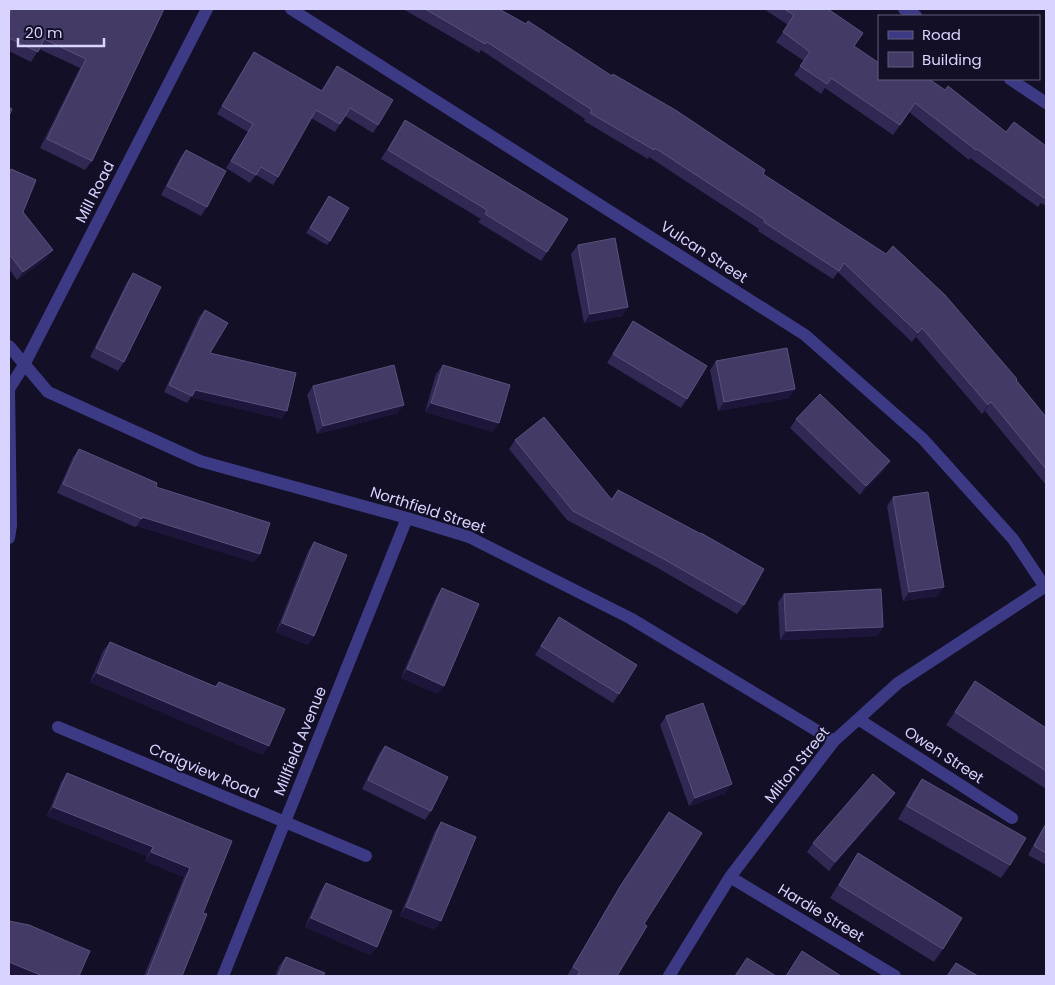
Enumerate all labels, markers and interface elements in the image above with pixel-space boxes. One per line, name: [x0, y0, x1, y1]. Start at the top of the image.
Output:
scale bar: [18, 15, 104, 47]
legend: [878, 15, 1040, 80]
text: 20 m: [25, 22, 63, 43]
text: Road: [922, 24, 961, 45]
text: Building: [922, 49, 982, 70]
street label: Mill Road: [70, 157, 119, 226]
street label: Vulcan Street: [657, 215, 752, 288]
street label: Northfield Street: [368, 481, 489, 538]
street label: Millfield Avenue: [268, 683, 331, 799]
street label: Owen Street: [900, 721, 988, 788]
street label: Milton Street: [759, 722, 834, 807]
street label: Craigview Road: [146, 738, 263, 803]
street label: Hardie Street: [774, 879, 868, 947]

